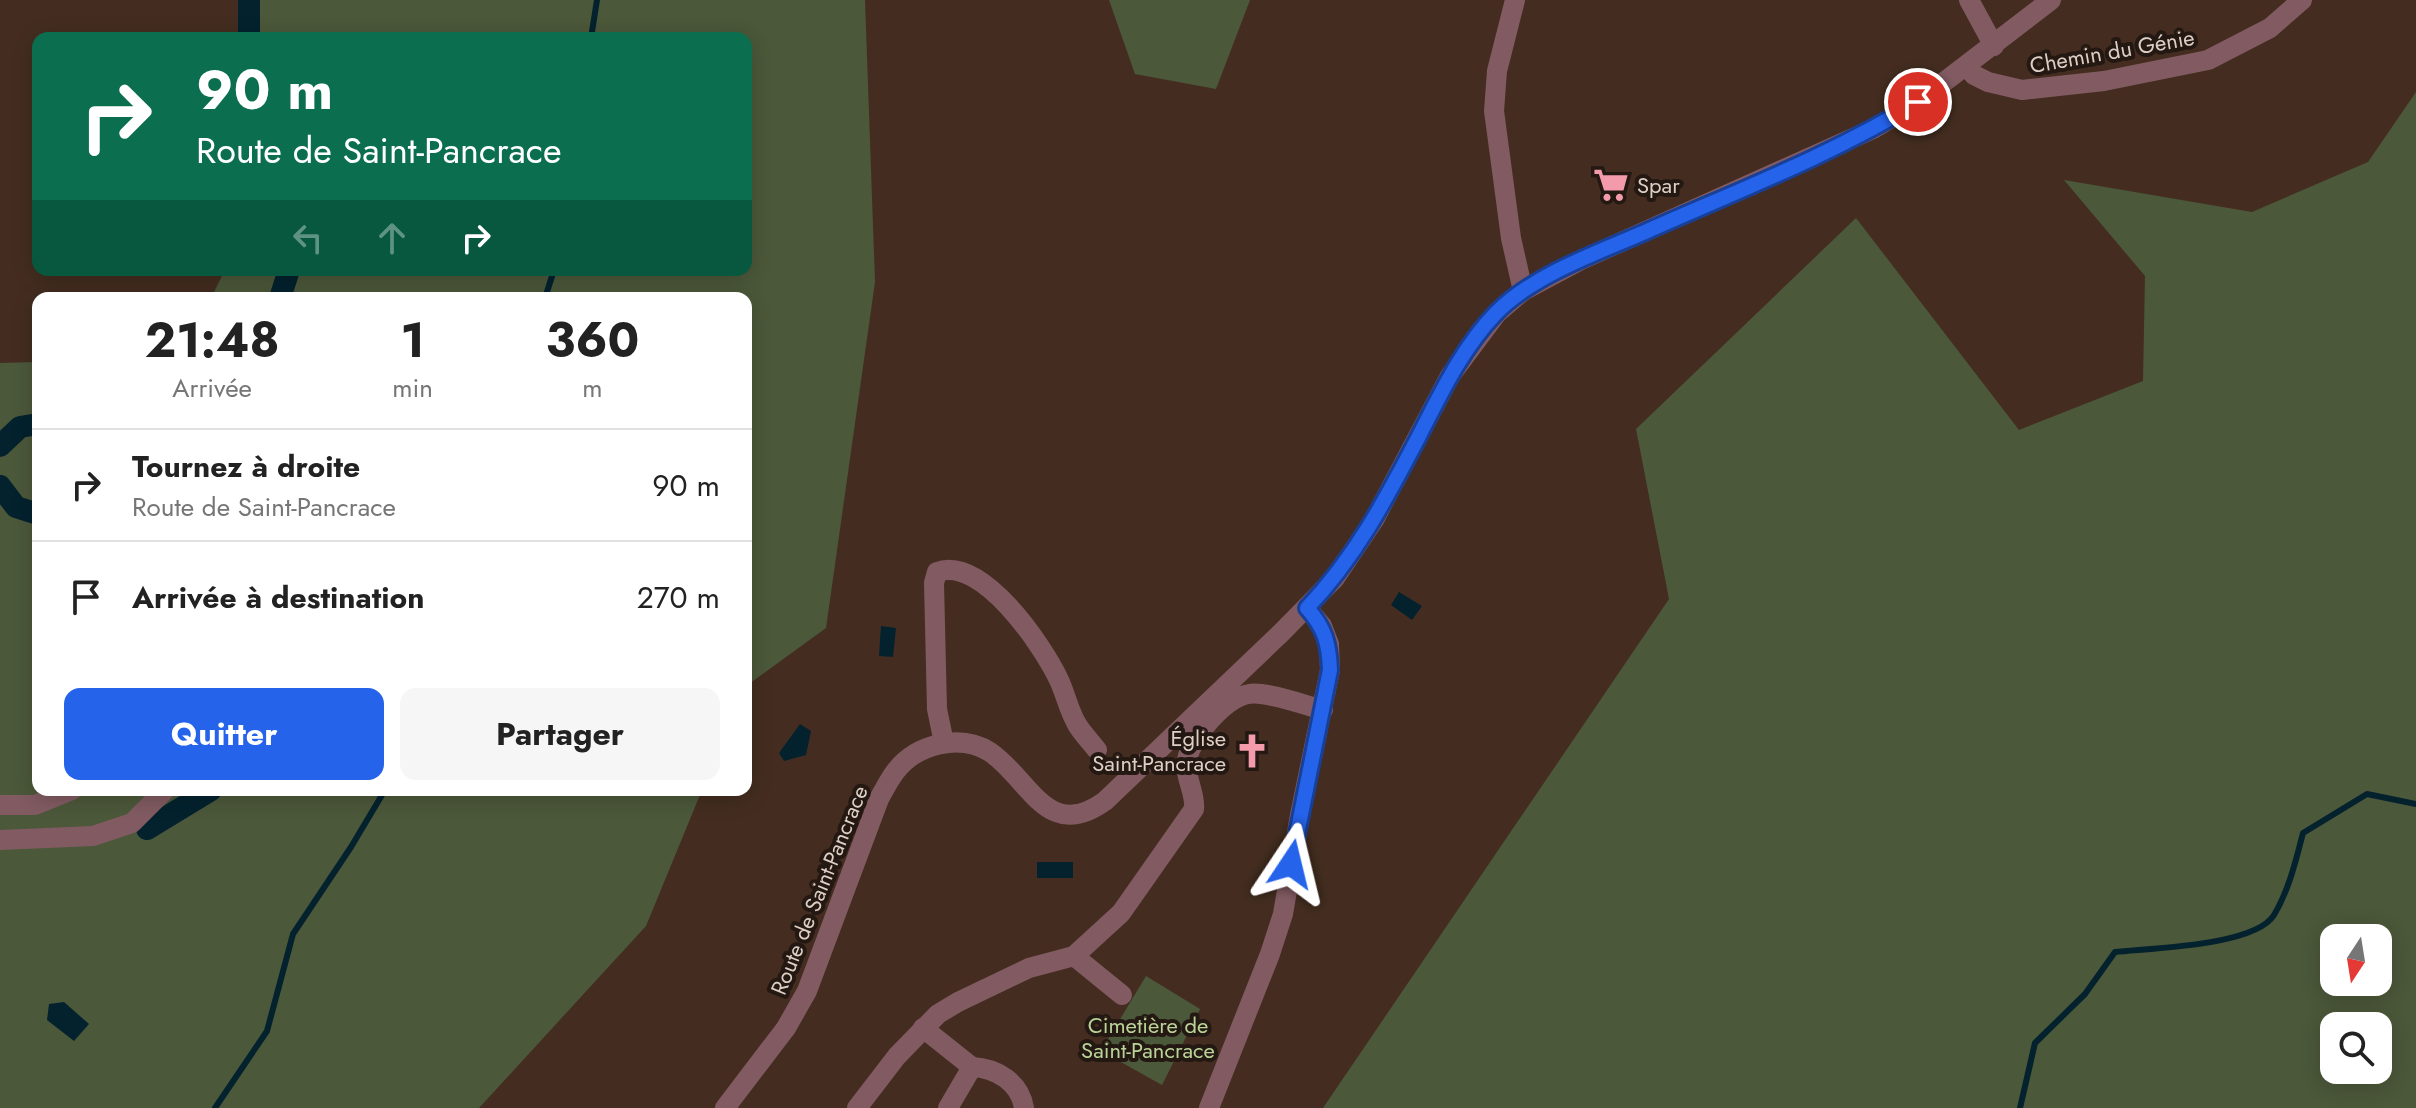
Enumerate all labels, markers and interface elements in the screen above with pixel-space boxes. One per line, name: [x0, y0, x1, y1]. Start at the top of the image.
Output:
street label: Chemin du Génie: [2027, 21, 2197, 81]
text: 90 m: [196, 49, 333, 130]
icon: right: [64, 64, 168, 168]
pin: [1884, 68, 1952, 136]
icon: arrive: [1896, 80, 1940, 124]
text: Route de Saint-Pancrace: [196, 124, 562, 176]
supermarket icon: Spar: [1592, 166, 1630, 204]
place label: Spar: [1637, 169, 1680, 201]
icon: left: [286, 216, 330, 260]
icon: ahead: [370, 216, 414, 260]
icon: right: [454, 216, 498, 260]
text: 21:48: [145, 306, 280, 375]
text: 1: [400, 306, 425, 375]
text: 360: [546, 306, 639, 375]
text: Arrivée: [172, 369, 252, 407]
text: min: [392, 369, 433, 407]
text: m: [582, 369, 603, 407]
text: Tournez à droite: [132, 445, 360, 488]
icon: right: [64, 463, 108, 507]
text: 90 m: [652, 464, 720, 507]
text: Route de Saint-Pancrace: [132, 488, 396, 526]
icon: arrive: [64, 575, 108, 619]
text: Arrivée à destination: [132, 576, 424, 619]
text: 270 m: [637, 576, 720, 619]
button: Quitter: [64, 688, 384, 780]
button: Partager: [400, 688, 720, 780]
place label: Église Saint-Pancrace: [1092, 722, 1226, 779]
church icon: Église Saint-Pancrace: [1233, 732, 1271, 770]
street label: Route de Saint-Pancrace: [762, 780, 876, 1000]
position arrow: [1249, 822, 1333, 906]
north arrow: [2320, 924, 2392, 996]
map controls: [2320, 924, 2392, 1084]
park label: Cimetière de Saint-Pancrace: [1081, 1009, 1215, 1066]
button: search: [2320, 1012, 2392, 1084]

